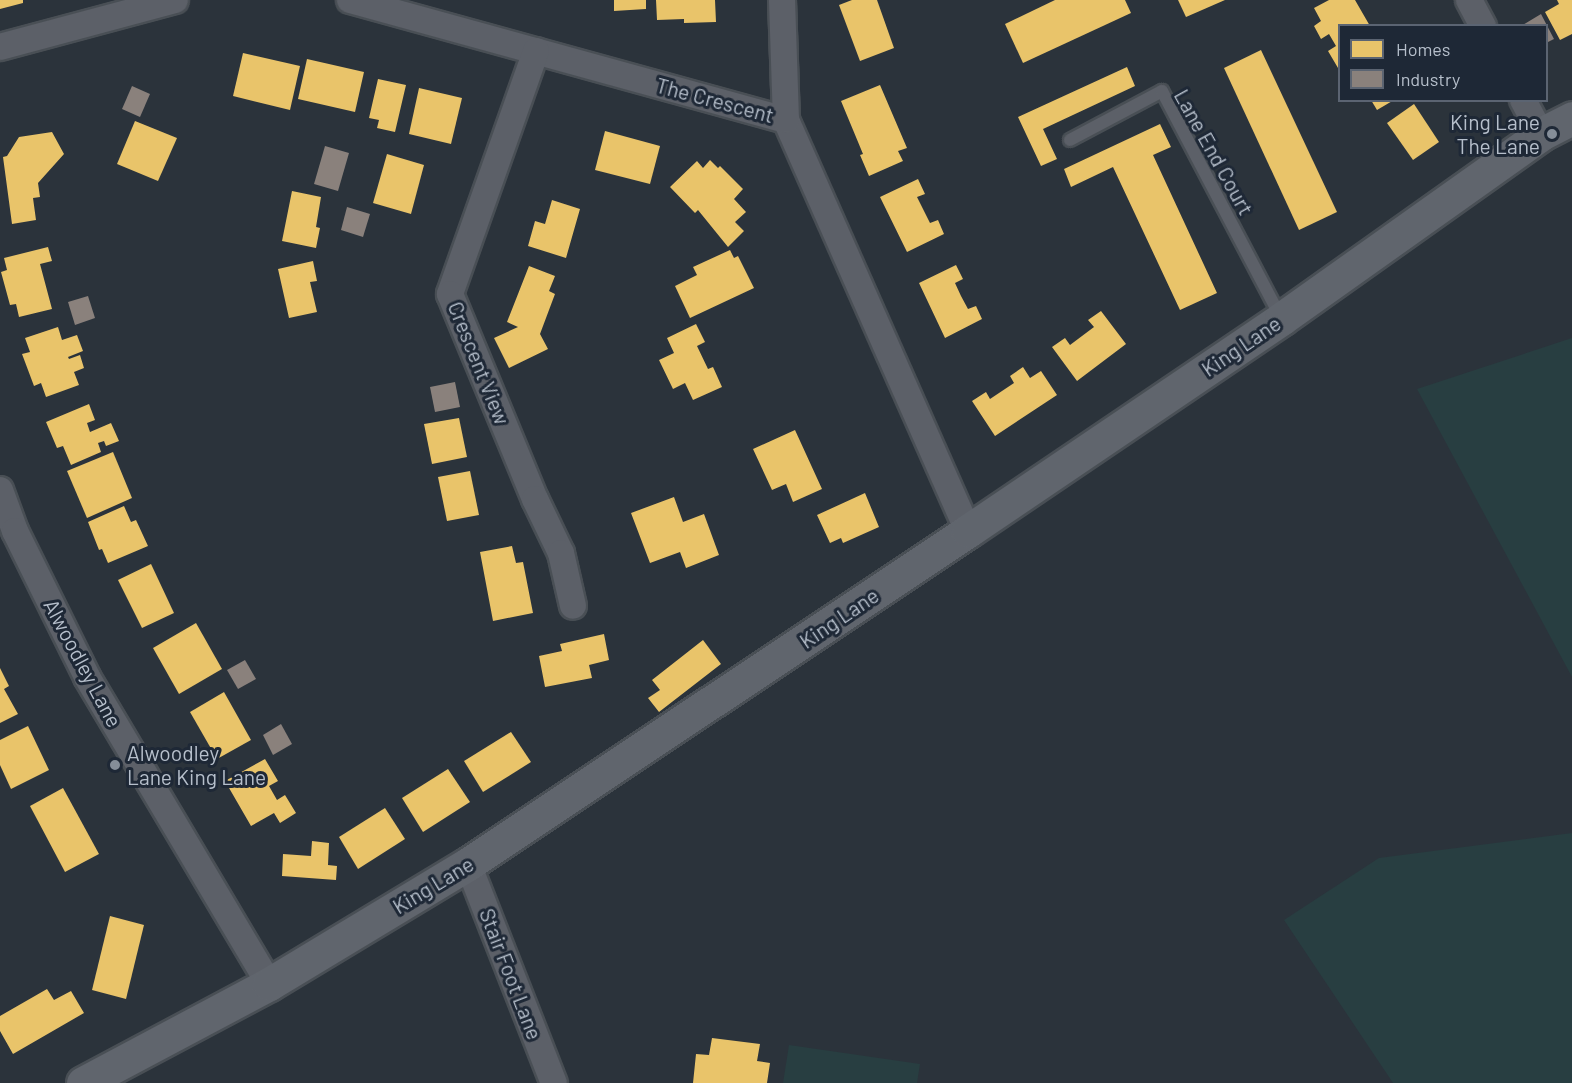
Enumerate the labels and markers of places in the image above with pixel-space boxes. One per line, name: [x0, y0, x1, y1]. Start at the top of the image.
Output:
place label: King Lane The Lane: [1450, 109, 1540, 159]
marker: King Lane The Lane: [1545, 127, 1559, 141]
place label: Alwoodley Lane King Lane: [127, 740, 266, 790]
marker: Alwoodley Lane King Lane: [108, 758, 122, 772]

